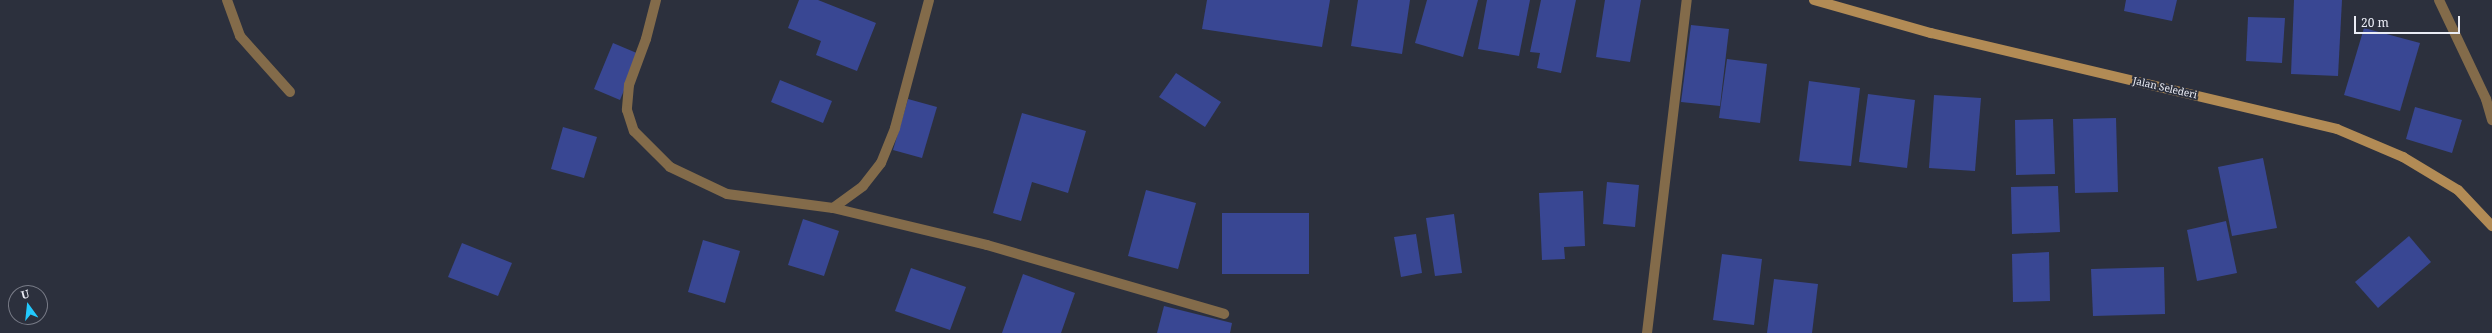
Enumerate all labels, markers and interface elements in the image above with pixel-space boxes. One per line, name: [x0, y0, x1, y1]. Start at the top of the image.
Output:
scale bar: [2356, 8, 2462, 34]
text: 20 m: [2361, 14, 2389, 31]
street label: Jalan Selederi: [2132, 75, 2198, 101]
north arrow: [8, 285, 48, 325]
text: U: [19, 286, 31, 302]

